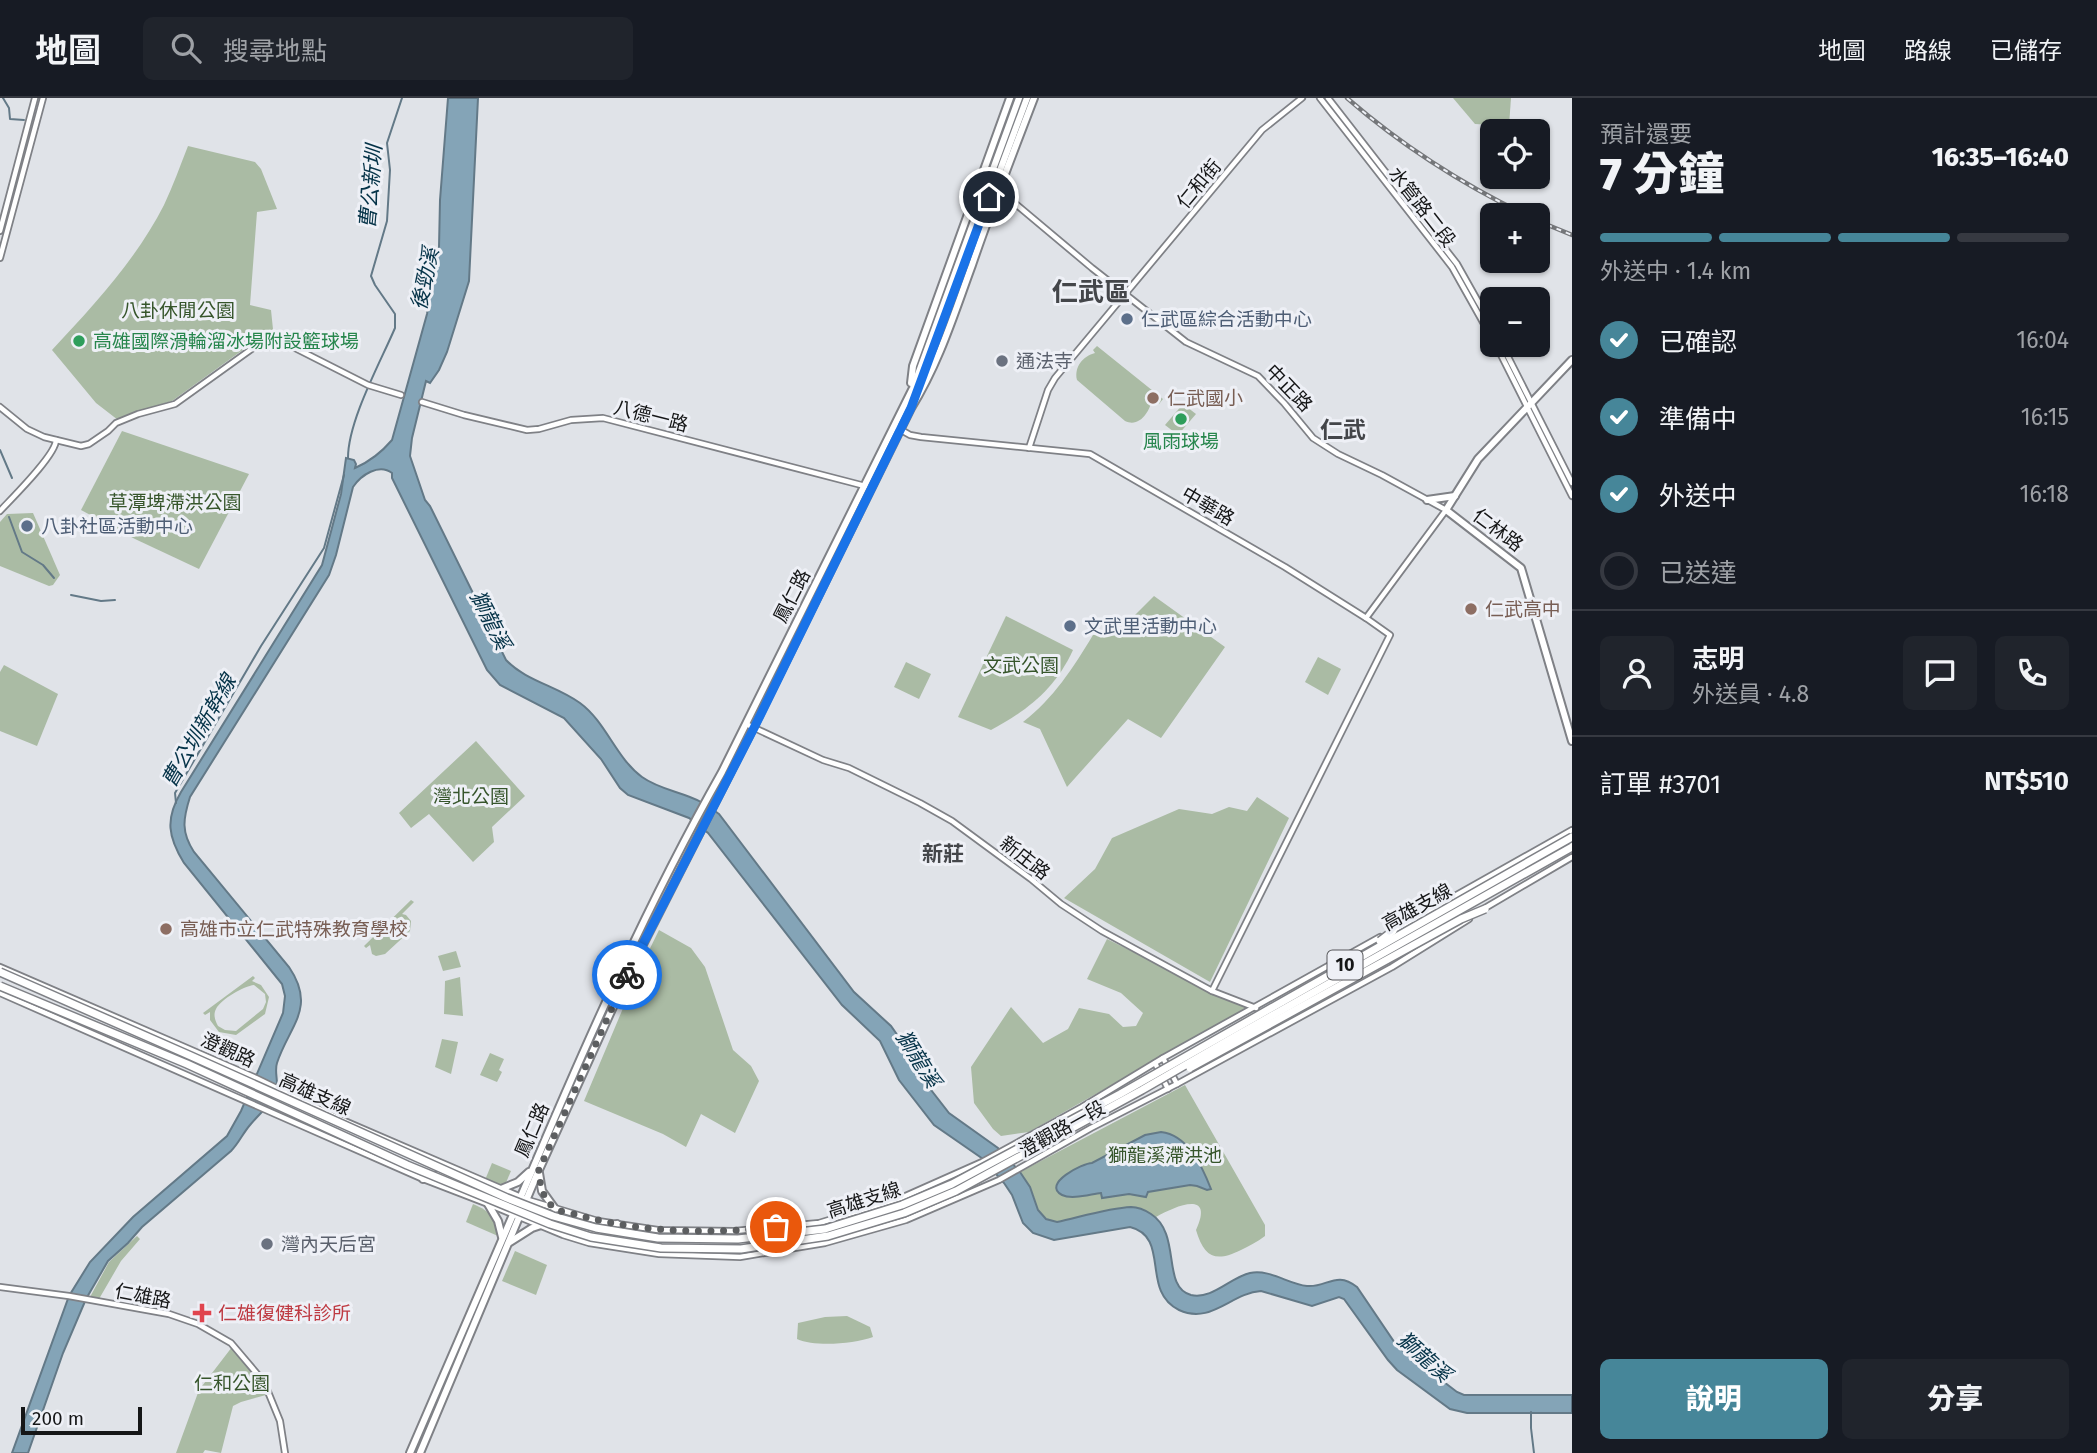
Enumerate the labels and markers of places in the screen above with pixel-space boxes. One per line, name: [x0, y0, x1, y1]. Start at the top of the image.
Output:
pin: [959, 167, 1019, 227]
place label: 仁武區綜合活動中心: [1141, 308, 1312, 331]
marker: 仁武區綜合活動中心: [1119, 311, 1135, 327]
place label: 高雄國際滑輪溜冰場附設籃球場: [93, 330, 359, 353]
marker: 高雄國際滑輪溜冰場附設籃球場: [71, 333, 87, 349]
place label: 通法寺: [1016, 350, 1073, 373]
marker: 通法寺: [994, 353, 1010, 369]
place label: 仁武國小: [1167, 387, 1243, 410]
marker: 仁武國小: [1145, 390, 1161, 406]
marker: 風雨球場: [1173, 411, 1189, 427]
place label: 風雨球場: [1143, 430, 1219, 453]
place label: 八卦社區活動中心: [41, 515, 193, 538]
marker: 八卦社區活動中心: [19, 518, 35, 534]
place label: 仁武高中: [1485, 598, 1561, 621]
marker: 仁武高中: [1463, 601, 1479, 617]
place label: 文武里活動中心: [1084, 615, 1217, 638]
marker: 文武里活動中心: [1062, 618, 1078, 634]
place label: 高雄市立仁武特殊教育學校: [180, 918, 408, 941]
marker: 高雄市立仁武特殊教育學校: [158, 921, 174, 937]
pin: [746, 1197, 806, 1257]
place label: 灣內天后宮: [281, 1233, 376, 1256]
marker: 灣內天后宮: [259, 1236, 275, 1252]
place label: 仁雄復健科診所: [218, 1302, 351, 1325]
marker: 仁雄復健科診所: [192, 1303, 212, 1323]

